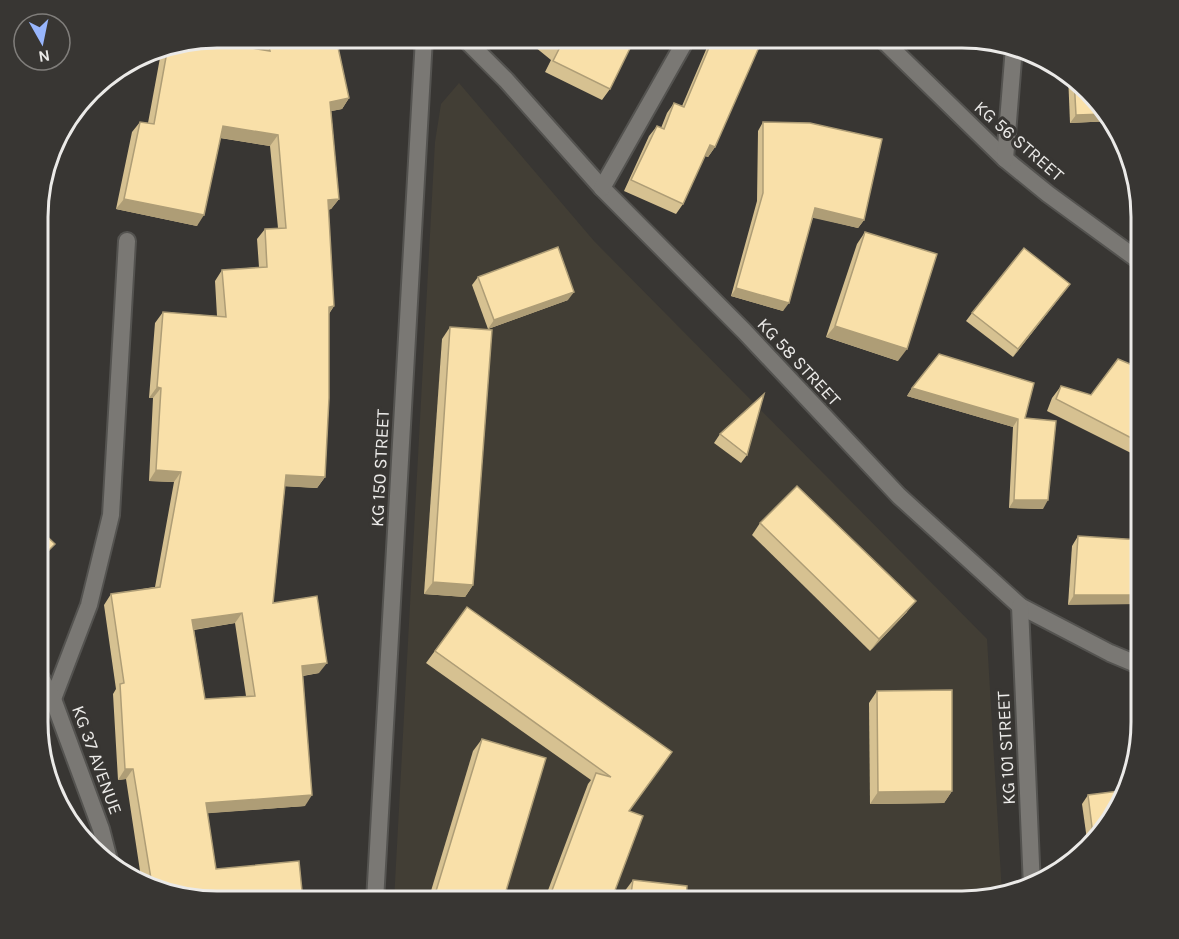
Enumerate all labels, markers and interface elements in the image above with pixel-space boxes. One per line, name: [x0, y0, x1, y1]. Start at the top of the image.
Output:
north arrow: [12, 12, 72, 72]
text: N: [37, 46, 51, 67]
street label: KG 56 STREET: [970, 96, 1068, 186]
street label: KG 58 STREET: [753, 313, 845, 411]
street label: KG 150 STREET: [366, 408, 394, 528]
street label: KG 101 STREET: [992, 691, 1020, 805]
street label: KG 37 AVENUE: [67, 702, 127, 818]

